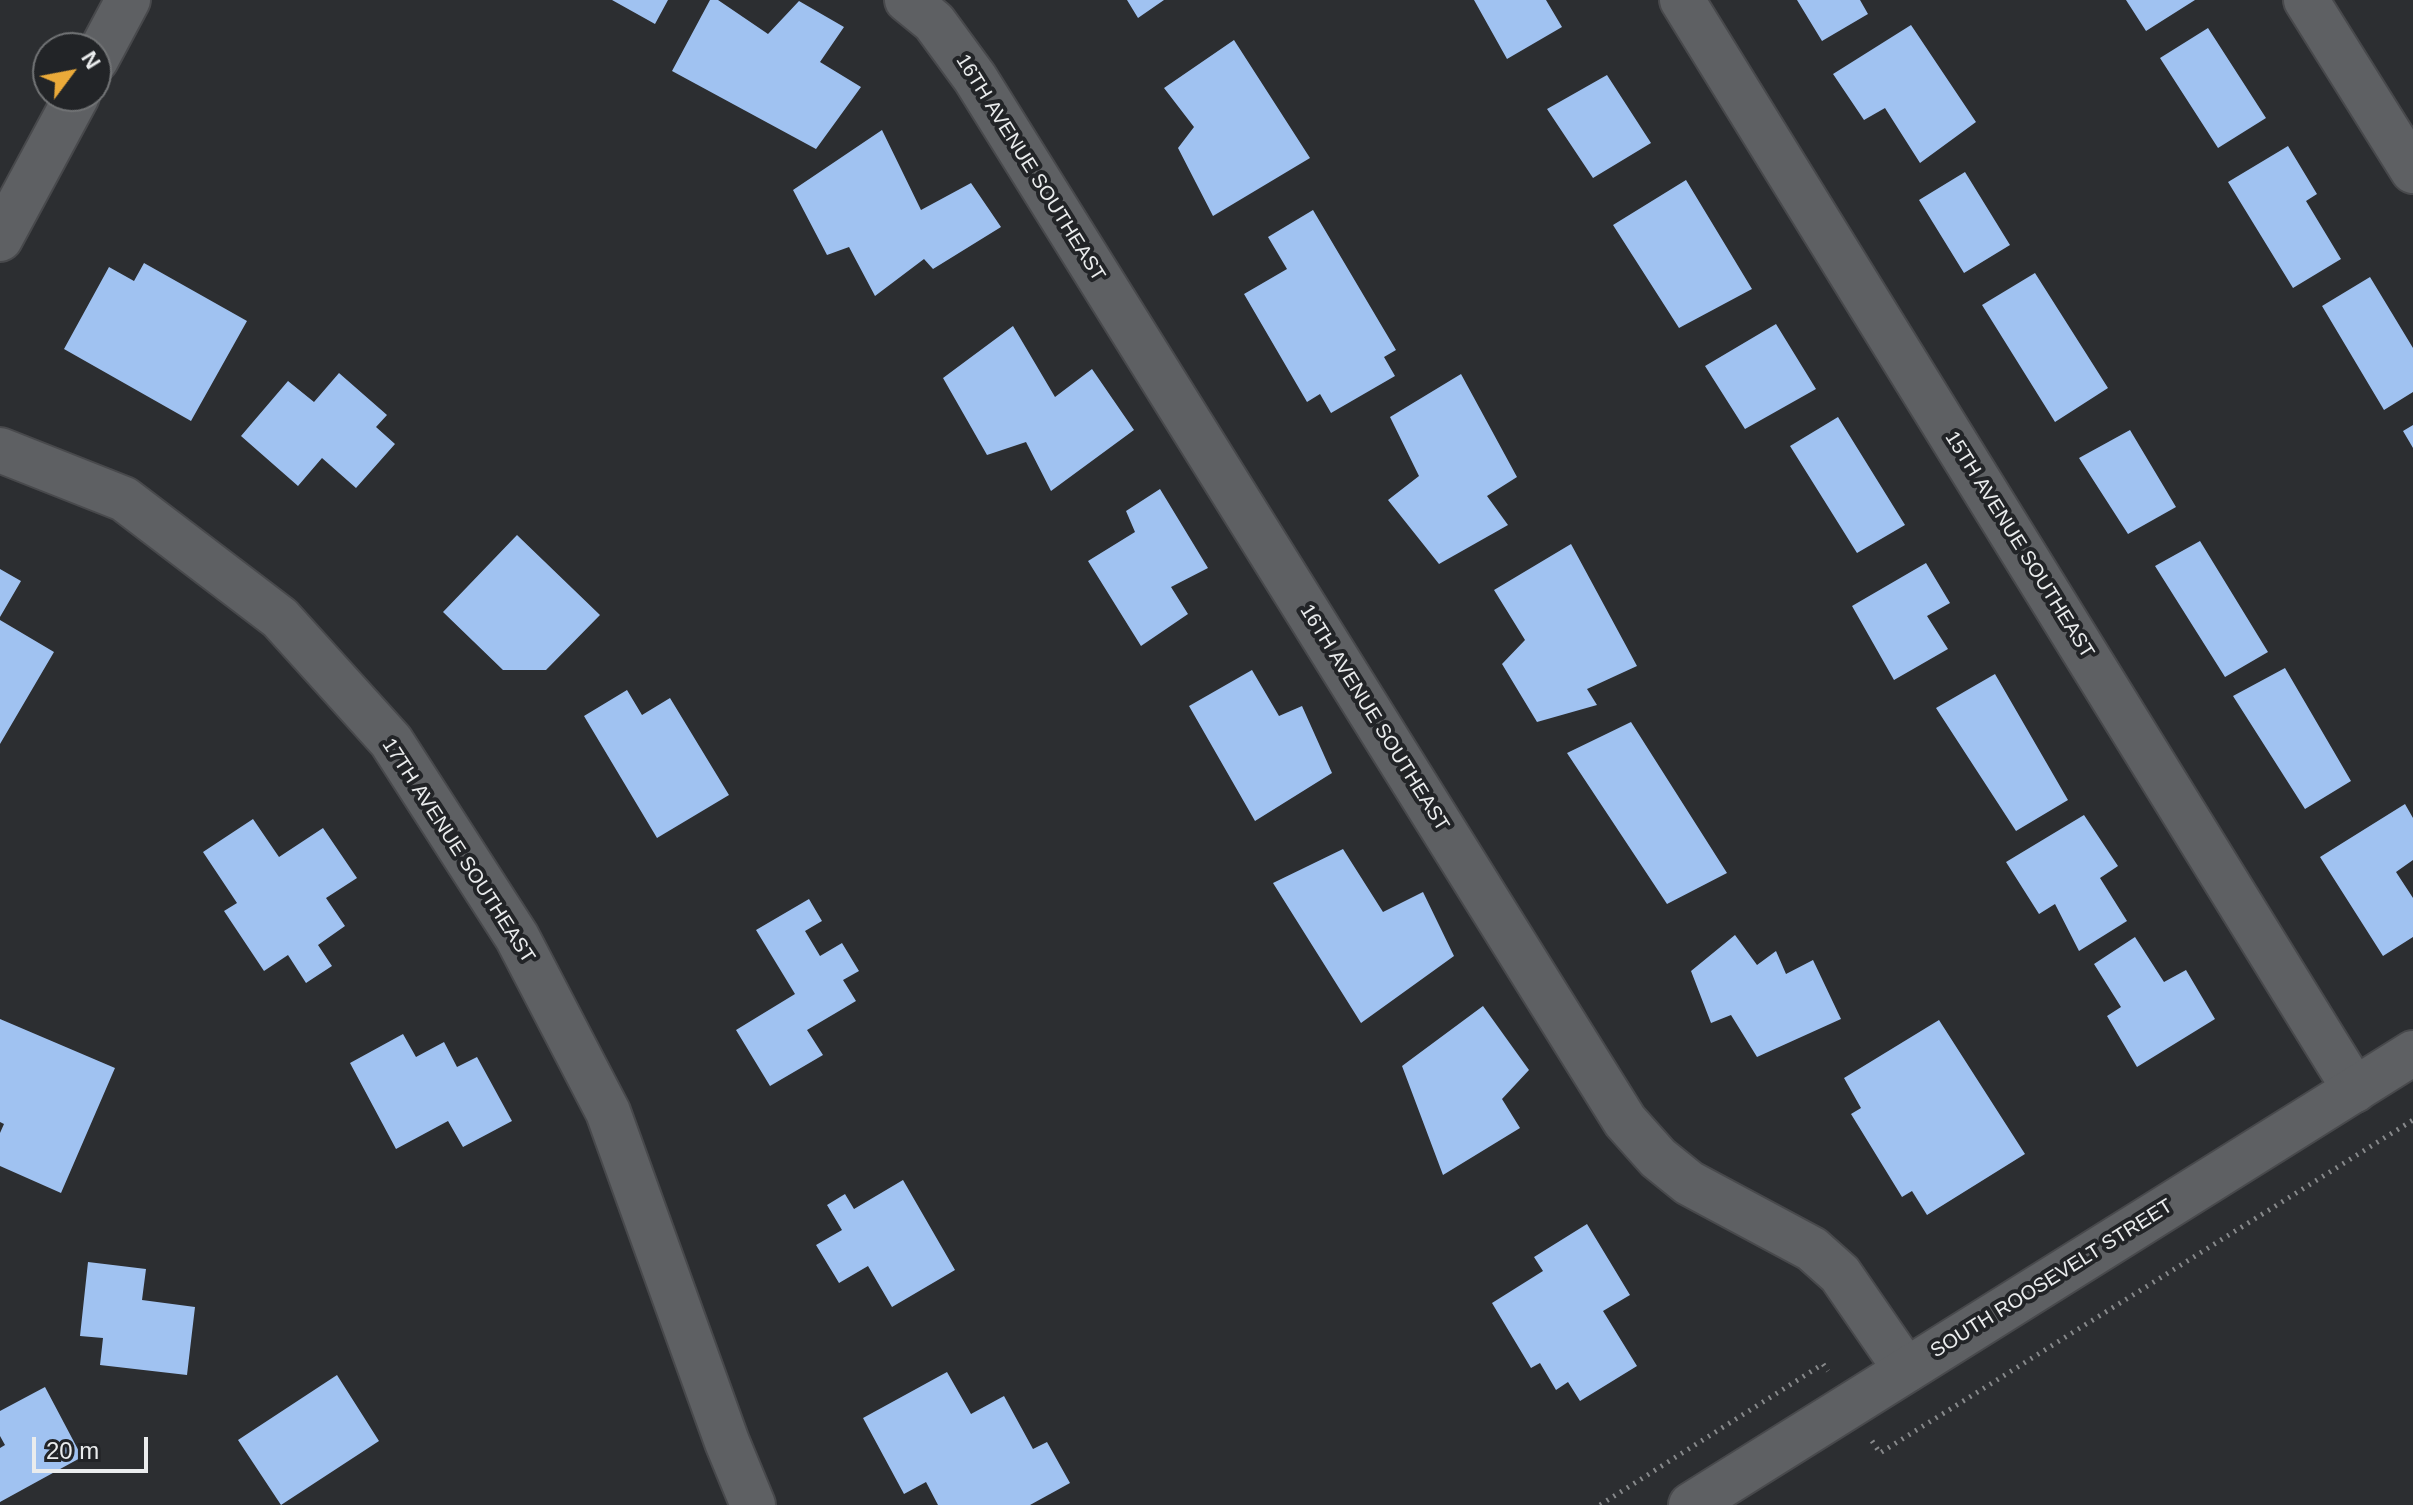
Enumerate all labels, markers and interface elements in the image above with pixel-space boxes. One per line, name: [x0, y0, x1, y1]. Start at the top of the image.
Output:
north arrow: [32, 32, 112, 112]
text: N: [76, 47, 106, 73]
street label: 16TH AVENUE SOUTHEAST: [950, 50, 1110, 286]
street label: 15TH AVENUE SOUTHEAST: [1939, 427, 2099, 663]
street label: 16TH AVENUE SOUTHEAST: [1294, 600, 1454, 836]
street label: 17TH AVENUE SOUTHEAST: [376, 734, 540, 968]
street label: SOUTH ROOSEVELT STREET: [1927, 1194, 2177, 1364]
scale bar: [36, 1421, 152, 1471]
text: 20 m: [46, 1437, 99, 1464]

